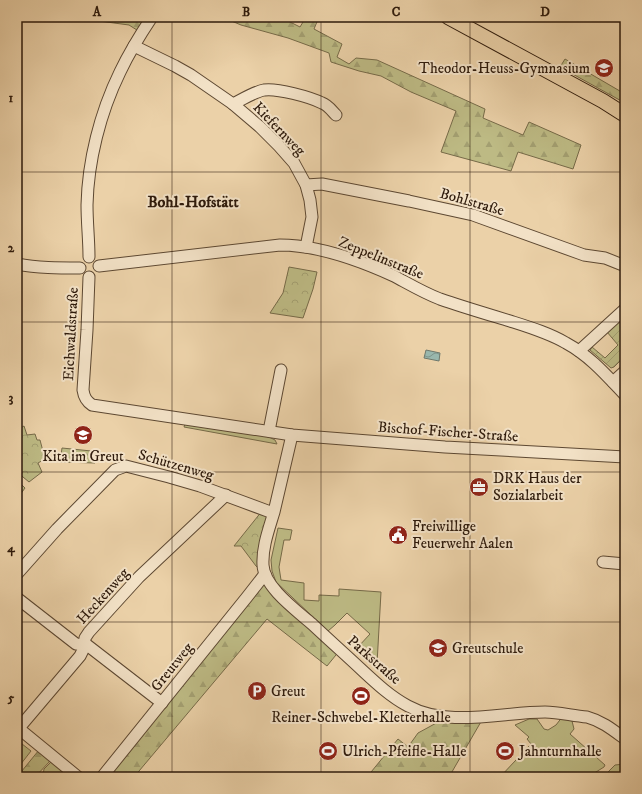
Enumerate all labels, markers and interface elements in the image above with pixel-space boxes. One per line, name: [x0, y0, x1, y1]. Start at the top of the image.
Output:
text: A: [92, 4, 102, 20]
text: B: [242, 4, 250, 20]
text: C: [392, 4, 401, 20]
text: D: [540, 4, 550, 20]
school or university icon: Theodor-Heuss-Gymnasium: [593, 57, 615, 79]
place label: Theodor-Heuss-Gymnasium: [419, 59, 590, 78]
text: 1: [9, 90, 14, 106]
street label: Kiefernweg: [249, 98, 310, 161]
street label: Bohlstraße: [438, 184, 506, 220]
district label: Bohl-Hofstätt: [147, 192, 239, 212]
street label: Zeppelinstraße: [336, 232, 426, 284]
text: 2: [8, 240, 15, 256]
street label: Eichwaldstraße: [59, 287, 83, 381]
text: 3: [9, 390, 14, 406]
street label: Bischof-Fischer-Straße: [377, 418, 519, 446]
school or university icon: Kita im Greut: [72, 424, 94, 446]
street label: Schützenweg: [136, 445, 217, 485]
place label: Kita im Greut: [42, 447, 124, 466]
place label: DRK Haus der Sozialarbeit: [493, 469, 582, 505]
office icon: DRK Haus der Sozialarbeit: [468, 476, 490, 498]
place label: Freiwillige Feuerwehr Aalen: [412, 517, 513, 553]
public building icon: Freiwillige Feuerwehr Aalen: [387, 524, 409, 546]
text: 4: [6, 540, 15, 557]
street label: Heckenweg: [73, 563, 134, 628]
street label: Parkstraße: [343, 631, 405, 689]
school or university icon: Greutschule: [427, 637, 449, 659]
street label: Greutweg: [147, 638, 198, 695]
place label: Greutschule: [452, 639, 523, 658]
parking icon: Greut: [246, 680, 268, 702]
place label: Greut: [271, 682, 306, 701]
sports icon: Reiner-Schwebel-Kletterhalle: [350, 685, 372, 707]
text: 5: [7, 690, 15, 706]
place label: Reiner-Schwebel-Kletterhalle: [271, 708, 451, 727]
sports icon: Ulrich-Pfeifle-Halle: [317, 740, 339, 762]
sports icon: Jahnturnhalle: [494, 740, 516, 762]
place label: Ulrich-Pfeifle-Halle: [342, 742, 466, 761]
place label: Jahnturnhalle: [517, 742, 602, 761]

